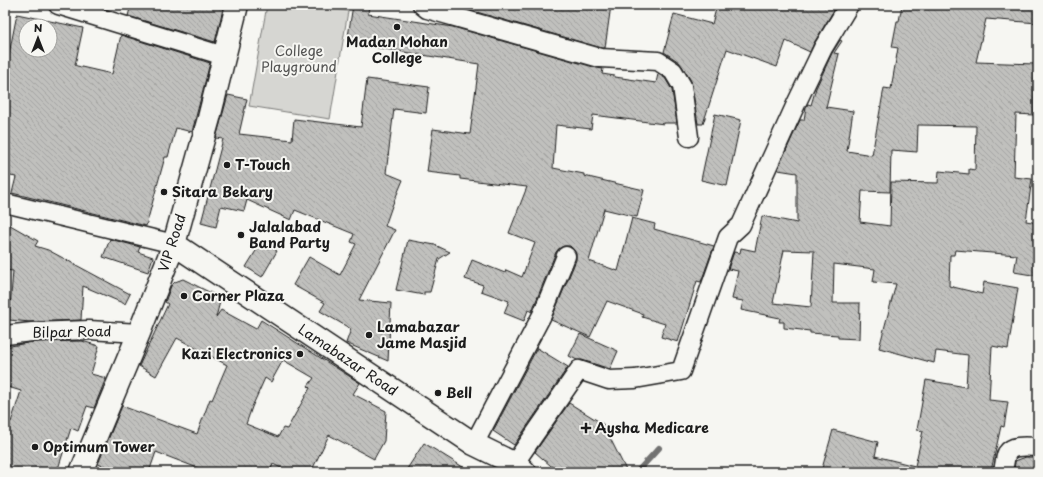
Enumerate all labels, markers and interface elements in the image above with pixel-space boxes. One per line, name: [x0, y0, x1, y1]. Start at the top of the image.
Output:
north arrow: [18, 18, 58, 58]
text: N: [34, 19, 43, 36]
marker: Madan Mohan College: [392, 22, 402, 32]
place label: Madan Mohan College: [346, 31, 448, 68]
park label: College Playground: [261, 40, 337, 77]
place label: T-Touch: [235, 154, 290, 175]
marker: T-Touch: [222, 160, 232, 170]
place label: Sitara Bekary: [172, 181, 273, 202]
marker: Sitara Bekary: [159, 187, 169, 197]
street label: VIP Road: [152, 211, 191, 275]
place label: Jalalabad Band Party: [249, 216, 330, 253]
marker: Jalalabad Band Party: [236, 230, 246, 240]
place label: Corner Plaza: [192, 285, 285, 306]
marker: Corner Plaza: [179, 291, 189, 301]
place label: Lamabazar Jame Masjid: [377, 316, 467, 353]
street label: Lamabazar Road: [294, 318, 402, 401]
street label: Bilpar Road: [32, 320, 112, 343]
marker: Lamabazar Jame Masjid: [364, 330, 374, 340]
place label: Kazi Electronics: [182, 343, 292, 364]
marker: Kazi Electronics: [295, 349, 305, 359]
place label: Bell: [446, 382, 472, 403]
marker: Bell: [433, 388, 443, 398]
place label: Aysha Medicare: [595, 417, 709, 438]
marker: Aysha Medicare: [580, 422, 592, 434]
place label: Optimum Tower: [43, 436, 156, 457]
marker: Optimum Tower: [30, 442, 40, 452]

